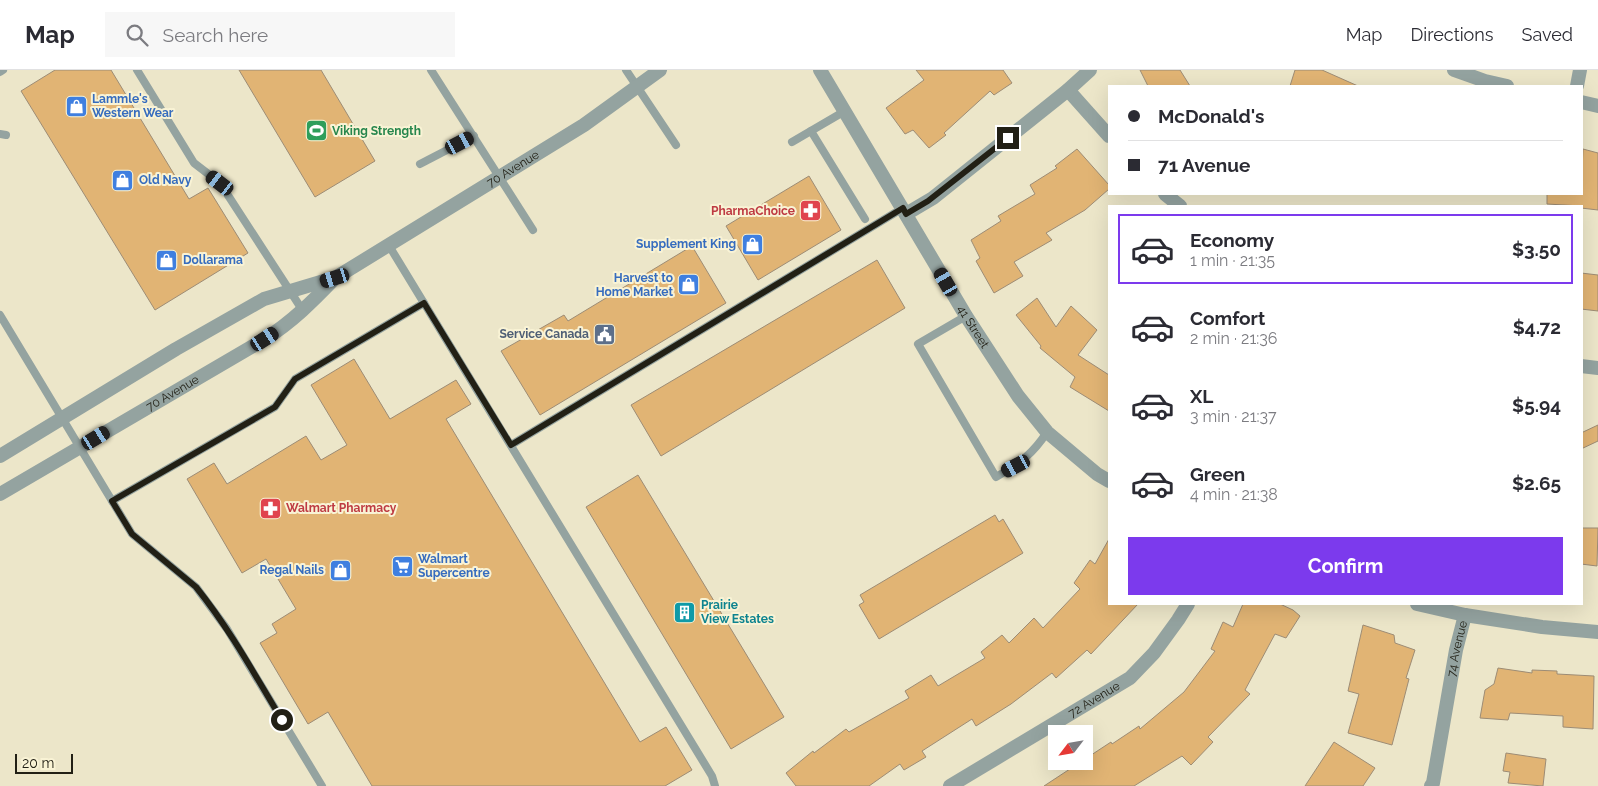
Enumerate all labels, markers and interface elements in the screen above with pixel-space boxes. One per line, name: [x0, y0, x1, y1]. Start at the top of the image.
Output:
search box: [105, 12, 455, 57]
text: Map: [25, 20, 75, 49]
icon: search: [123, 21, 151, 49]
text: Search here: [163, 24, 268, 46]
text: Map: [1346, 24, 1382, 45]
text: Directions: [1410, 24, 1494, 45]
text: Saved: [1522, 24, 1573, 45]
place label: Lammle's Western Wear: [92, 92, 174, 120]
shop icon: Lammle's Western Wear: [64, 94, 88, 118]
text: McDonald's: [1158, 105, 1264, 127]
sports icon: Viking Strength: [304, 119, 328, 143]
place label: Viking Strength: [332, 124, 421, 138]
route end: [997, 127, 1019, 149]
car: [443, 129, 476, 157]
street label: 70 Avenue: [484, 147, 542, 190]
text: 71 Avenue: [1158, 154, 1250, 176]
shop icon: Old Navy: [111, 168, 135, 192]
car: [203, 168, 236, 198]
place label: Old Navy: [139, 173, 192, 187]
pharmacy icon: PharmaChoice: [799, 199, 823, 223]
place label: PharmaChoice: [711, 204, 795, 218]
icon: car: [1130, 227, 1175, 272]
text: Economy: [1190, 229, 1274, 251]
shop icon: Supplement King: [740, 232, 764, 256]
place label: Supplement King: [636, 237, 736, 251]
text: $3.50: [1512, 238, 1561, 260]
shop icon: Dollarama: [155, 248, 179, 272]
text: 1 min · 21:35: [1190, 251, 1275, 270]
place label: Dollarama: [183, 253, 243, 267]
car: [932, 265, 959, 299]
car: [318, 266, 351, 290]
place label: Harvest to Home Market: [596, 271, 673, 299]
shop icon: Harvest to Home Market: [677, 273, 701, 297]
street label: 41 Street: [954, 303, 992, 351]
icon: car: [1130, 305, 1175, 350]
text: Comfort: [1190, 307, 1265, 329]
text: $4.72: [1513, 316, 1561, 338]
public building icon: Service Canada: [593, 322, 617, 346]
car: [248, 325, 281, 353]
place label: Service Canada: [499, 327, 589, 341]
text: 2 min · 21:36: [1190, 329, 1278, 348]
street label: 70 Avenue: [144, 372, 201, 414]
icon: car: [1130, 383, 1175, 428]
text: XL: [1190, 385, 1213, 407]
text: $5.94: [1512, 394, 1561, 416]
text: 3 min · 21:37: [1190, 407, 1277, 426]
car: [79, 424, 112, 452]
car: [999, 452, 1032, 480]
icon: car: [1130, 461, 1175, 506]
text: Green: [1190, 463, 1245, 485]
text: $2.65: [1512, 472, 1561, 494]
text: 4 min · 21:38: [1190, 485, 1278, 504]
pharmacy icon: Walmart Pharmacy: [258, 496, 282, 520]
place label: Walmart Pharmacy: [286, 501, 397, 515]
button: Confirm: [1128, 537, 1563, 595]
place label: Walmart Supercentre: [418, 552, 490, 580]
supermarket icon: Walmart Supercentre: [390, 554, 414, 578]
shop icon: Regal Nails: [328, 558, 352, 582]
place label: Regal Nails: [259, 563, 324, 577]
place label: Prairie View Estates: [701, 598, 774, 626]
building icon: Prairie View Estates: [673, 600, 697, 624]
street label: 74 Avenue: [1444, 619, 1470, 678]
street label: 72 Avenue: [1066, 679, 1122, 720]
route start: [271, 709, 293, 731]
north arrow: [1048, 725, 1092, 770]
map controls: [1048, 725, 1093, 770]
scale bar: [15, 751, 72, 774]
text: 20 m: [22, 755, 54, 771]

